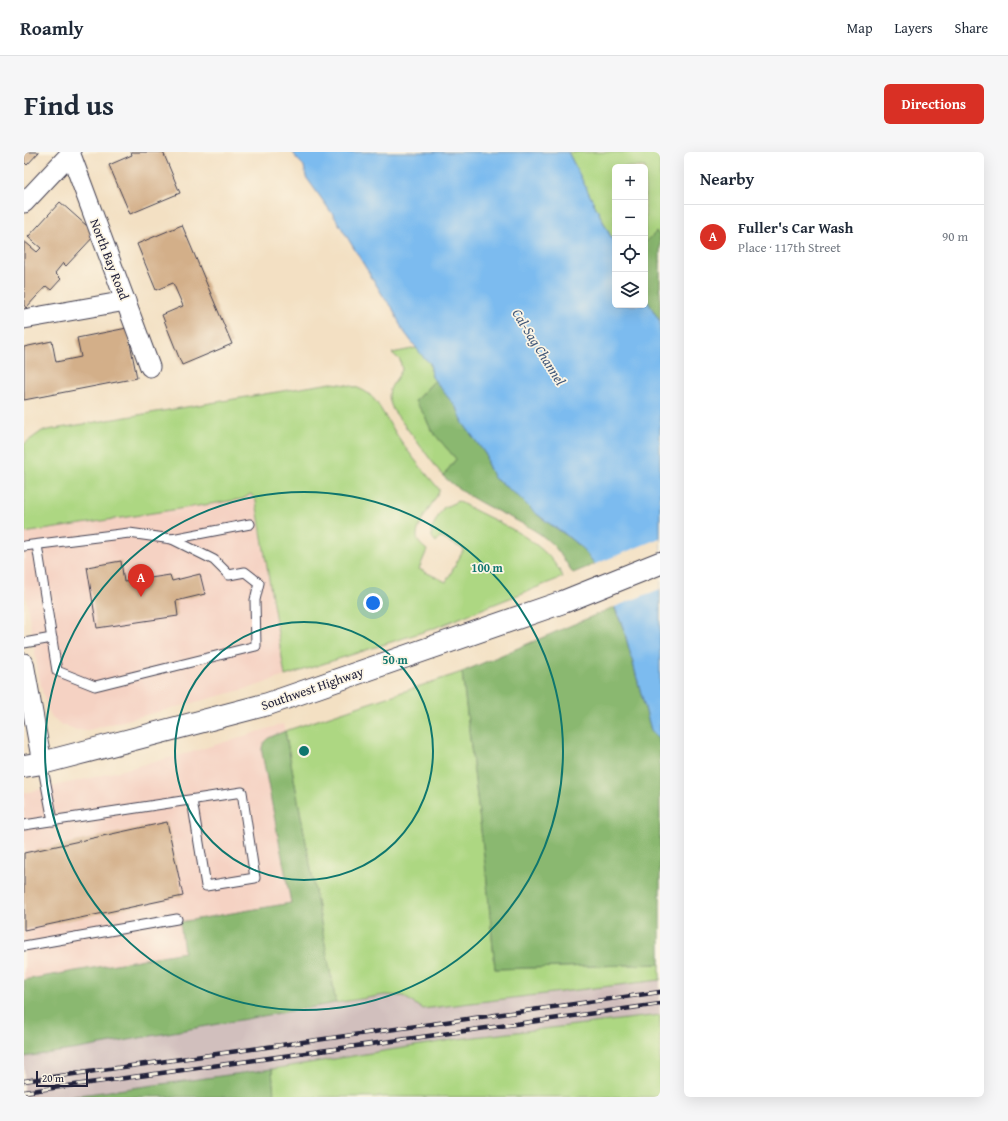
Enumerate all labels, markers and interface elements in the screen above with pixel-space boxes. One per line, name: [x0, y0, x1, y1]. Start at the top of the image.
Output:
text: Roamly: [20, 14, 84, 42]
text: Map: [847, 18, 873, 38]
text: Layers: [895, 18, 933, 38]
text: Share: [955, 18, 988, 38]
text: Find us: [24, 84, 114, 125]
button: Directions: [884, 84, 984, 124]
map controls: [612, 164, 648, 308]
button: +: [612, 164, 648, 200]
text: Nearby: [700, 166, 754, 191]
button: −: [612, 200, 648, 236]
street label: North Bay Road: [85, 216, 134, 302]
text: Fuller's Car Wash: [738, 217, 853, 238]
text: A: [709, 227, 717, 246]
text: 90 m: [942, 227, 968, 246]
button: locate: [612, 236, 648, 272]
text: Place · 117th Street: [738, 238, 841, 257]
button: layers: [612, 272, 648, 308]
water label: Cal-Sag Channel: [508, 305, 571, 390]
text: 100 m: [471, 559, 504, 576]
pin: A: [128, 564, 154, 597]
your location: [363, 593, 383, 613]
text: 50 m: [382, 651, 408, 668]
street label: Southwest Highway: [258, 662, 366, 715]
centre of rings: [297, 744, 311, 758]
scale bar: [36, 1069, 88, 1088]
text: 20 m: [42, 1070, 64, 1086]

